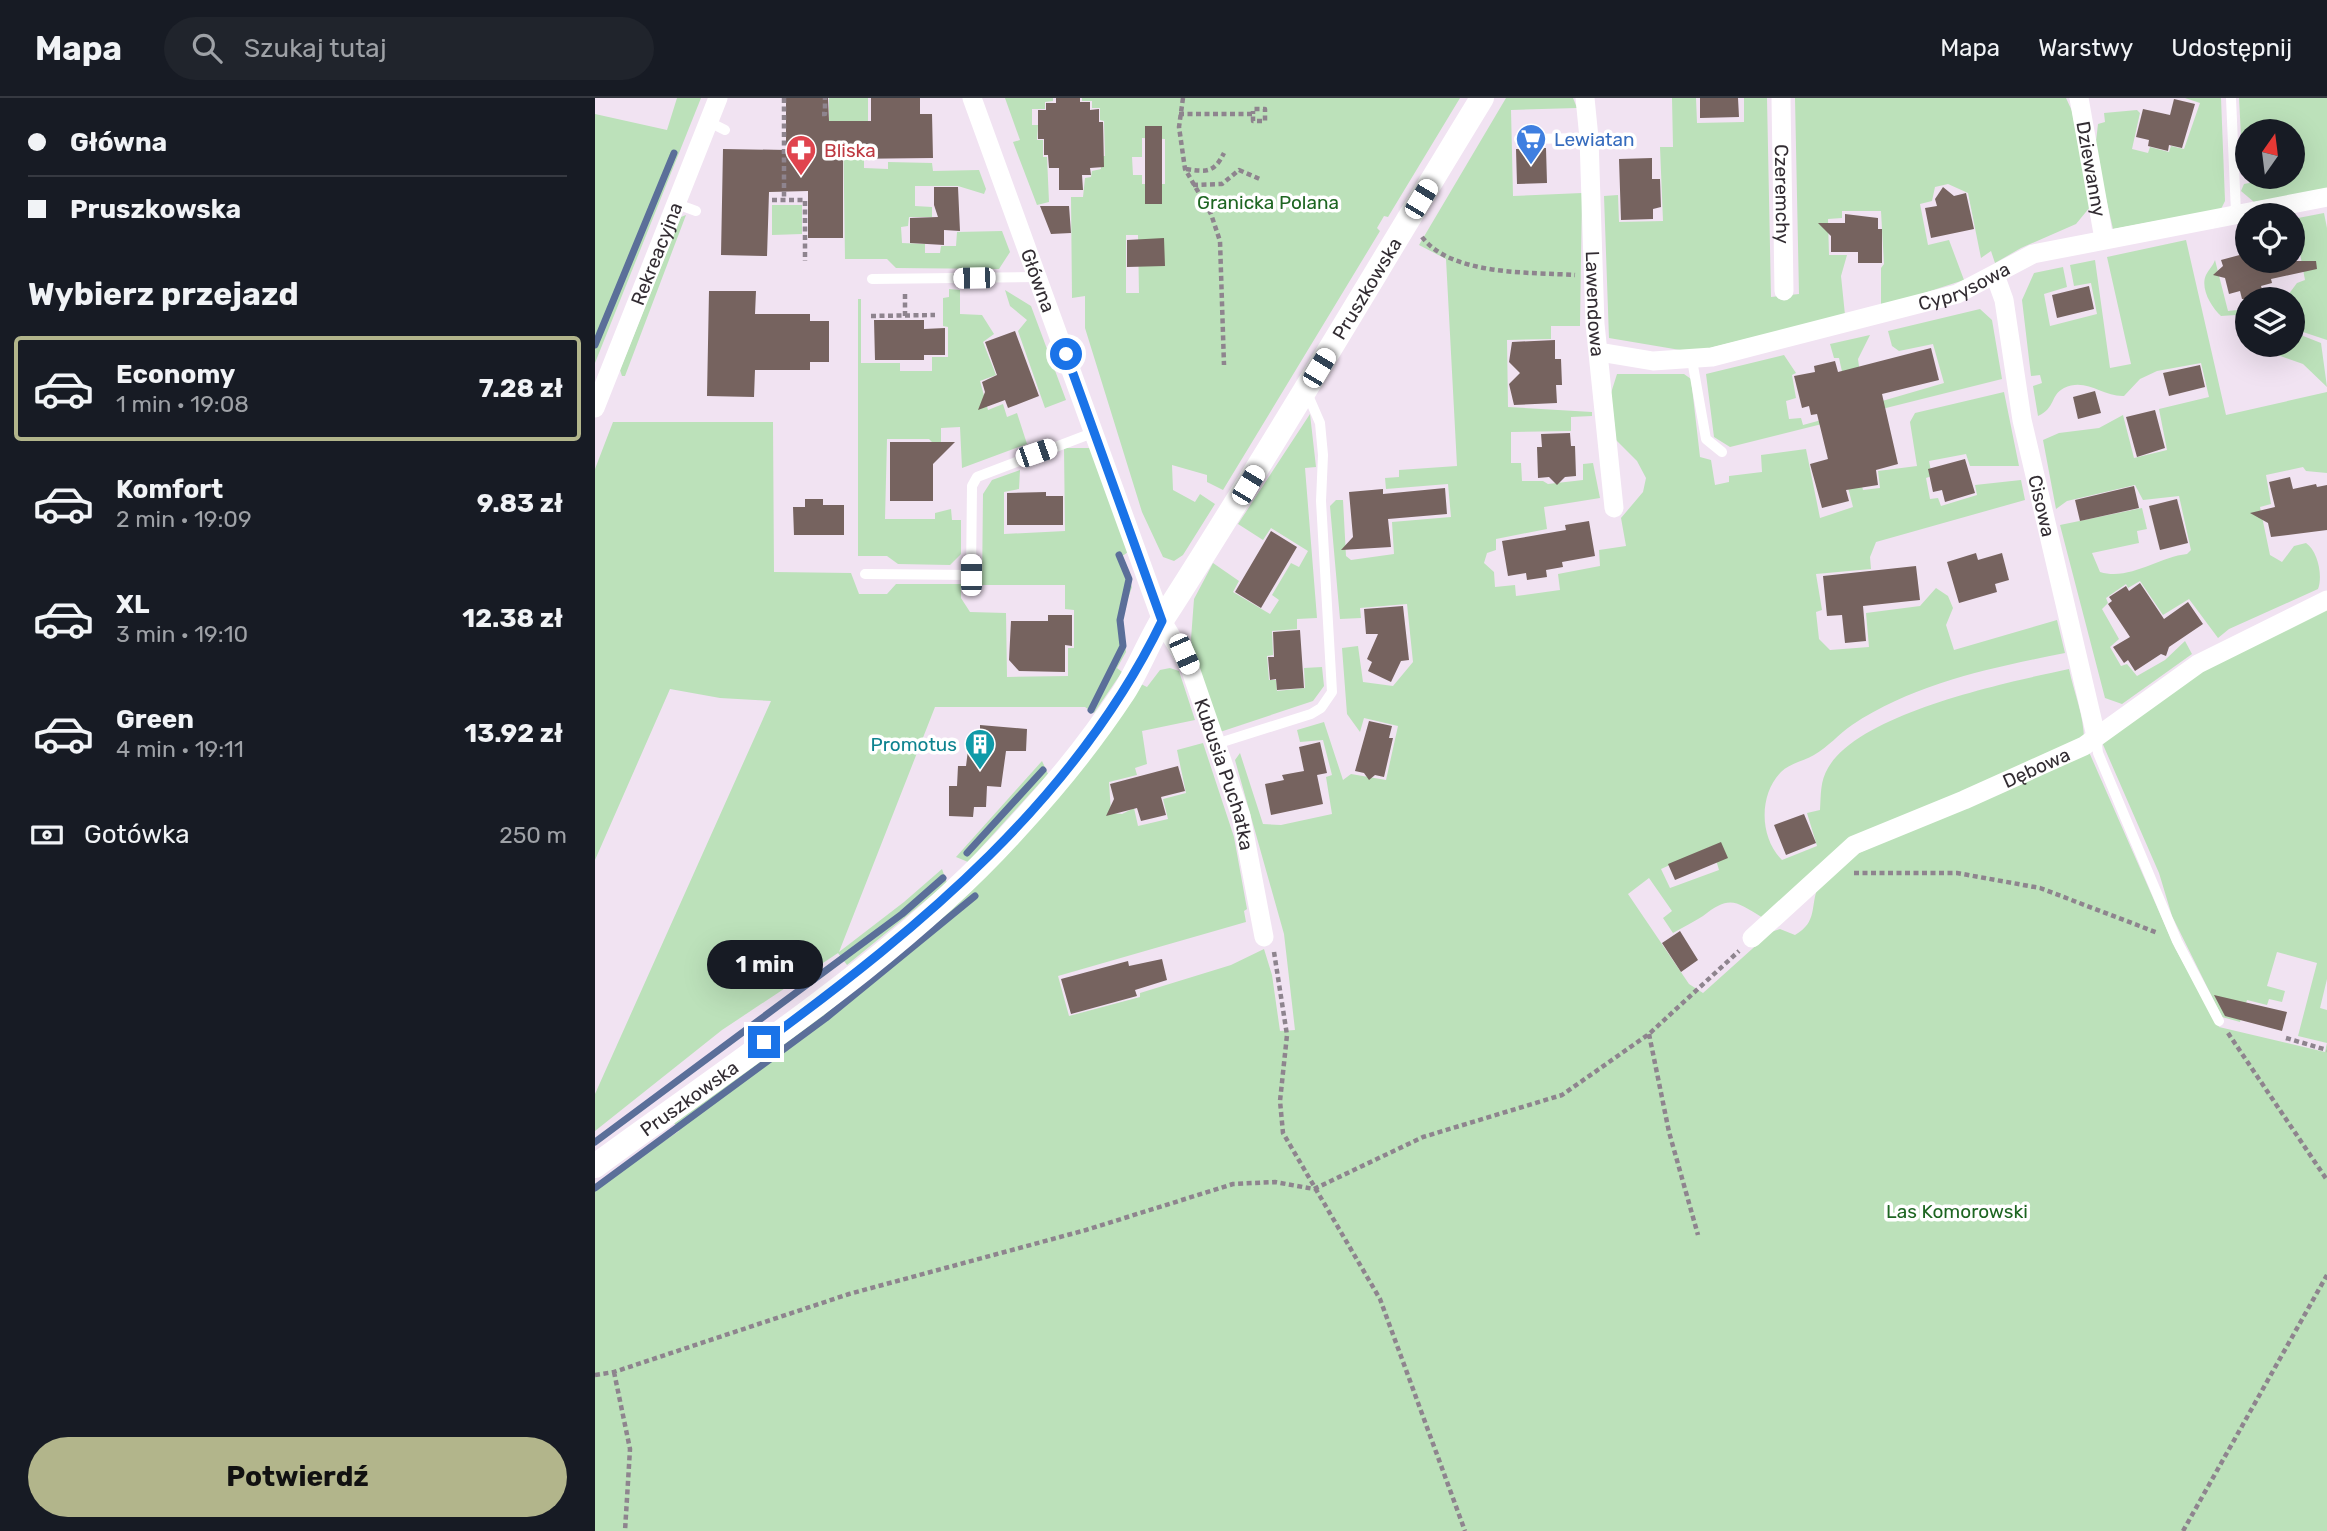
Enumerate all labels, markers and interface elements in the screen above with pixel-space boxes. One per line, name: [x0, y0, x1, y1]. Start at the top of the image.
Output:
search box: [164, 17, 654, 80]
text: Mapa: [35, 29, 122, 68]
icon: search: [188, 29, 226, 67]
text: Szukaj tutaj: [244, 33, 387, 64]
text: Mapa: [1940, 34, 2000, 62]
text: Warstwy: [2038, 34, 2133, 62]
text: Udostępnij: [2171, 34, 2292, 62]
street label: Dziewanny: [2071, 119, 2111, 218]
north arrow: [2235, 119, 2305, 189]
map controls: [2235, 119, 2305, 357]
supermarket icon: Lewiatan: [1514, 122, 1548, 166]
text: Główna: [70, 127, 167, 158]
place label: Lewiatan: [1554, 128, 1635, 151]
pharmacy icon: Bliska: [784, 133, 818, 177]
place label: Bliska: [824, 139, 876, 162]
street label: Czeremchy: [1770, 144, 1794, 244]
car: [1402, 176, 1441, 222]
park label: Granicka Polana: [1197, 191, 1339, 214]
text: Pruszkowska: [70, 194, 241, 225]
street label: Rekreacyjna: [626, 199, 687, 309]
button: locate: [2235, 203, 2305, 273]
street label: Pruszkowska: [1328, 233, 1407, 344]
street label: Główna: [1016, 246, 1060, 316]
street label: Lawendowa: [1581, 251, 1609, 358]
street label: Cyprysowa: [1916, 257, 2014, 316]
car: [953, 267, 996, 289]
text: Wybierz przejazd: [28, 275, 299, 313]
button: layers: [2235, 287, 2305, 357]
route start: [1050, 338, 1082, 370]
car: [1300, 345, 1339, 391]
icon: car: [32, 357, 95, 420]
text: Economy: [116, 359, 235, 390]
text: 7.28 zł: [479, 373, 563, 404]
text: 1 min · 19:08: [116, 390, 249, 418]
car: [1013, 436, 1060, 470]
car: [1229, 462, 1268, 508]
icon: car: [32, 472, 95, 535]
street label: Cisowa: [2023, 473, 2060, 539]
text: Komfort: [116, 474, 223, 505]
text: 9.83 zł: [477, 488, 563, 519]
text: 2 min · 19:09: [116, 505, 252, 533]
car: [961, 554, 982, 596]
icon: car: [32, 587, 95, 650]
text: XL: [116, 589, 149, 620]
text: 12.38 zł: [462, 603, 563, 634]
text: 3 min · 19:10: [116, 620, 248, 648]
car: [1166, 631, 1203, 677]
street label: Kubusia Puchatka: [1189, 695, 1258, 852]
icon: car: [32, 702, 95, 765]
text: Green: [116, 704, 194, 735]
text: 13.92 zł: [464, 718, 563, 749]
building icon: Promotus: [963, 727, 997, 771]
place label: Promotus: [871, 733, 957, 756]
text: 4 min · 19:11: [116, 735, 244, 763]
street label: Dębowa: [1999, 743, 2074, 793]
icon: cash: [28, 816, 66, 854]
text: Gotówka: [84, 819, 190, 850]
text: 250 m: [499, 821, 567, 849]
callout: 1 min: [706, 940, 822, 990]
text: 1 min: [736, 950, 794, 978]
route end: [748, 1026, 780, 1058]
street label: Pruszkowska: [636, 1056, 743, 1141]
park label: Las Komorowski: [1886, 1200, 2028, 1223]
button: Potwierdź: [28, 1437, 567, 1517]

